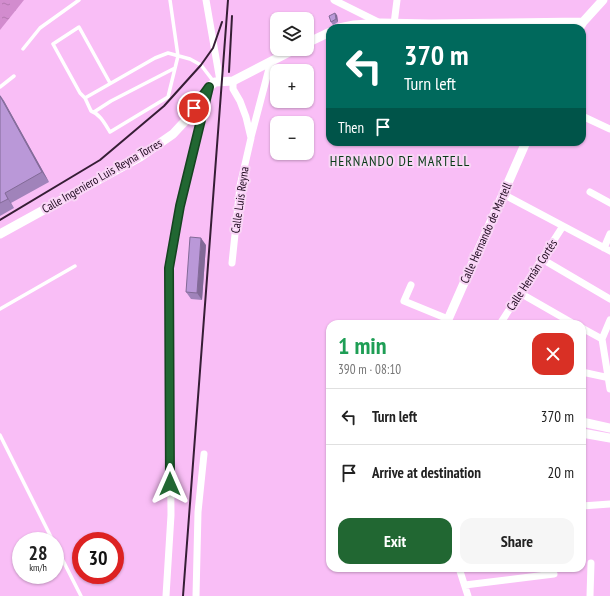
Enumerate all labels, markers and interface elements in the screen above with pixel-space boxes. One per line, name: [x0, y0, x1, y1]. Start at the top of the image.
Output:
map controls: [270, 12, 314, 160]
button: layers: [270, 12, 314, 56]
text: 370 m: [404, 36, 468, 73]
icon: left: [338, 40, 390, 92]
button: +: [270, 64, 314, 108]
text: Turn left: [404, 72, 456, 95]
pin: [177, 91, 211, 125]
icon: arrive: [183, 97, 205, 119]
button: −: [270, 116, 314, 160]
icon: arrive: [372, 116, 394, 138]
text: Then: [338, 118, 364, 137]
street label: Calle Ingeniero Luis Reyna Torres: [39, 135, 165, 216]
district label: HERNANDO DE MARTELL: [330, 152, 470, 170]
street label: Calle Luis Reyna: [227, 165, 252, 234]
street label: Calle Hernando de Martell: [457, 180, 515, 285]
street label: Calle Hernán Cortés: [503, 236, 560, 313]
text: 1 min: [338, 330, 386, 361]
button: close: [532, 333, 574, 375]
text: 390 m · 08:10: [338, 361, 401, 378]
icon: left: [338, 406, 360, 428]
text: Turn left: [372, 407, 417, 426]
text: 370 m: [541, 407, 574, 426]
icon: arrive: [338, 462, 360, 484]
position arrow: [149, 463, 191, 505]
text: Arrive at destination: [372, 463, 481, 482]
text: 20 m: [548, 463, 574, 482]
button: Exit: [338, 518, 452, 564]
button: Share: [460, 518, 574, 564]
speed limit sign: 30: [72, 532, 124, 584]
text: 28: [28, 540, 48, 566]
text: km/h: [29, 561, 47, 574]

